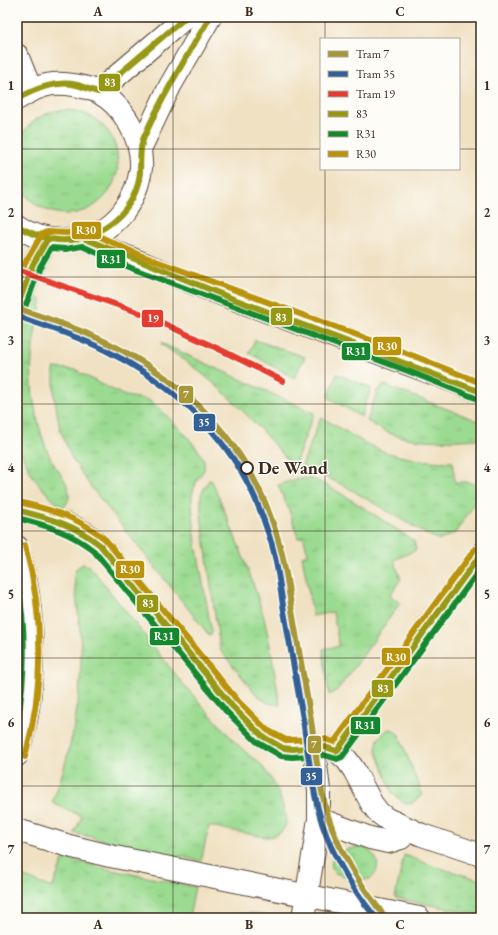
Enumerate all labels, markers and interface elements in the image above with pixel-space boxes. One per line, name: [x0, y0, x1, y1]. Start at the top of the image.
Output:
text: A: [92, 3, 103, 20]
text: B: [245, 3, 253, 20]
text: C: [395, 3, 405, 20]
legend: [320, 38, 460, 170]
text: Tram 7: [356, 46, 389, 62]
text: Tram 35: [356, 66, 395, 82]
line badge: 83: [98, 73, 121, 92]
text: 83: [104, 75, 116, 89]
text: 1: [8, 77, 15, 94]
text: 1: [484, 77, 491, 94]
text: Tram 19: [356, 86, 395, 102]
text: 83: [356, 106, 368, 122]
text: R31: [356, 126, 376, 142]
text: R30: [356, 146, 376, 162]
text: 2: [8, 204, 15, 221]
text: 2: [484, 204, 491, 221]
line badge: R30: [71, 221, 102, 240]
text: R30: [76, 223, 96, 237]
line badge: R31: [96, 249, 126, 269]
text: R31: [101, 252, 121, 266]
line badge: 83: [270, 307, 293, 326]
line badge: 19: [141, 309, 164, 328]
text: 83: [275, 310, 287, 324]
text: 19: [147, 311, 159, 325]
text: 3: [8, 332, 15, 349]
text: 3: [484, 332, 491, 349]
line badge: R30: [372, 336, 402, 356]
text: R30: [377, 339, 397, 353]
line badge: R31: [341, 342, 371, 361]
text: R31: [346, 344, 366, 358]
line badge: 7: [178, 385, 194, 404]
text: 7: [183, 387, 189, 401]
line badge: 35: [193, 413, 216, 432]
text: 35: [198, 415, 210, 429]
place label: De Wand: [258, 456, 328, 479]
text: 4: [8, 459, 15, 476]
text: 4: [484, 459, 491, 476]
marker: De Wand: [240, 461, 254, 475]
line badge: R30: [115, 560, 145, 579]
text: R30: [120, 562, 140, 576]
text: 5: [8, 586, 14, 603]
text: 5: [484, 586, 490, 603]
line badge: 83: [136, 594, 159, 613]
text: 83: [142, 596, 154, 610]
line badge: R31: [149, 627, 180, 646]
text: R31: [154, 629, 174, 643]
line badge: R30: [381, 647, 411, 666]
text: R30: [386, 650, 406, 664]
line badge: 83: [371, 679, 394, 698]
text: 83: [377, 681, 389, 695]
text: 6: [8, 714, 15, 731]
text: 6: [484, 714, 491, 731]
line badge: R31: [350, 716, 381, 735]
text: R31: [355, 718, 375, 732]
line badge: 7: [307, 735, 322, 754]
text: 7: [311, 737, 317, 751]
line badge: 35: [300, 767, 323, 786]
text: 35: [305, 769, 317, 783]
text: 7: [8, 841, 15, 858]
text: 7: [484, 841, 491, 858]
text: A: [92, 916, 103, 933]
text: B: [245, 916, 253, 933]
text: C: [395, 916, 405, 933]

